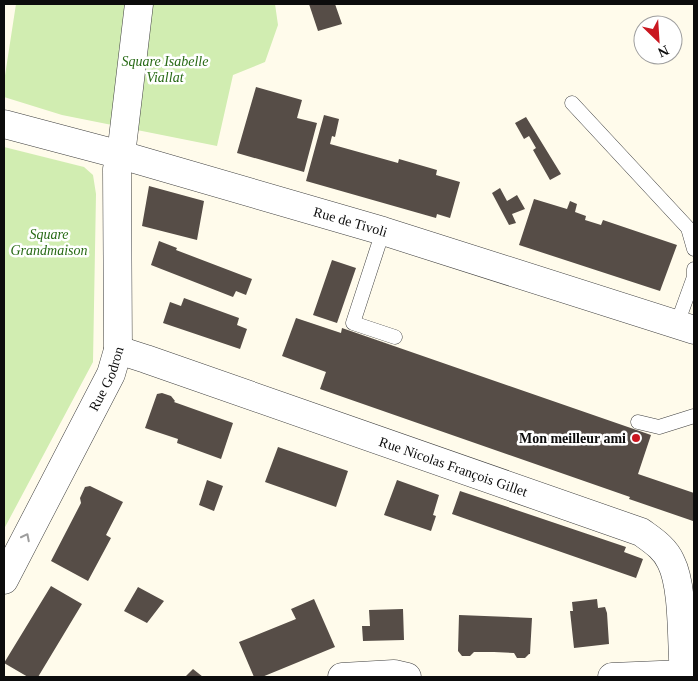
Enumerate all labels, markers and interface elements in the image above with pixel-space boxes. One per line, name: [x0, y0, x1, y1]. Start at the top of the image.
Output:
north arrow: [633, 15, 683, 65]
text: N: [656, 42, 671, 60]
park label: Square Isabelle Viallat: [122, 54, 208, 85]
street label: Rue de Tivoli: [312, 204, 389, 240]
park label: Square Grandmaison: [10, 227, 88, 258]
street label: Rue Godron: [86, 345, 127, 414]
place label: Mon meilleur ami: [519, 431, 626, 446]
marker: Mon meilleur ami: [630, 432, 642, 444]
street label: Rue Nicolas François Gillet: [377, 434, 529, 500]
one-way arrow: [20, 533, 30, 542]

